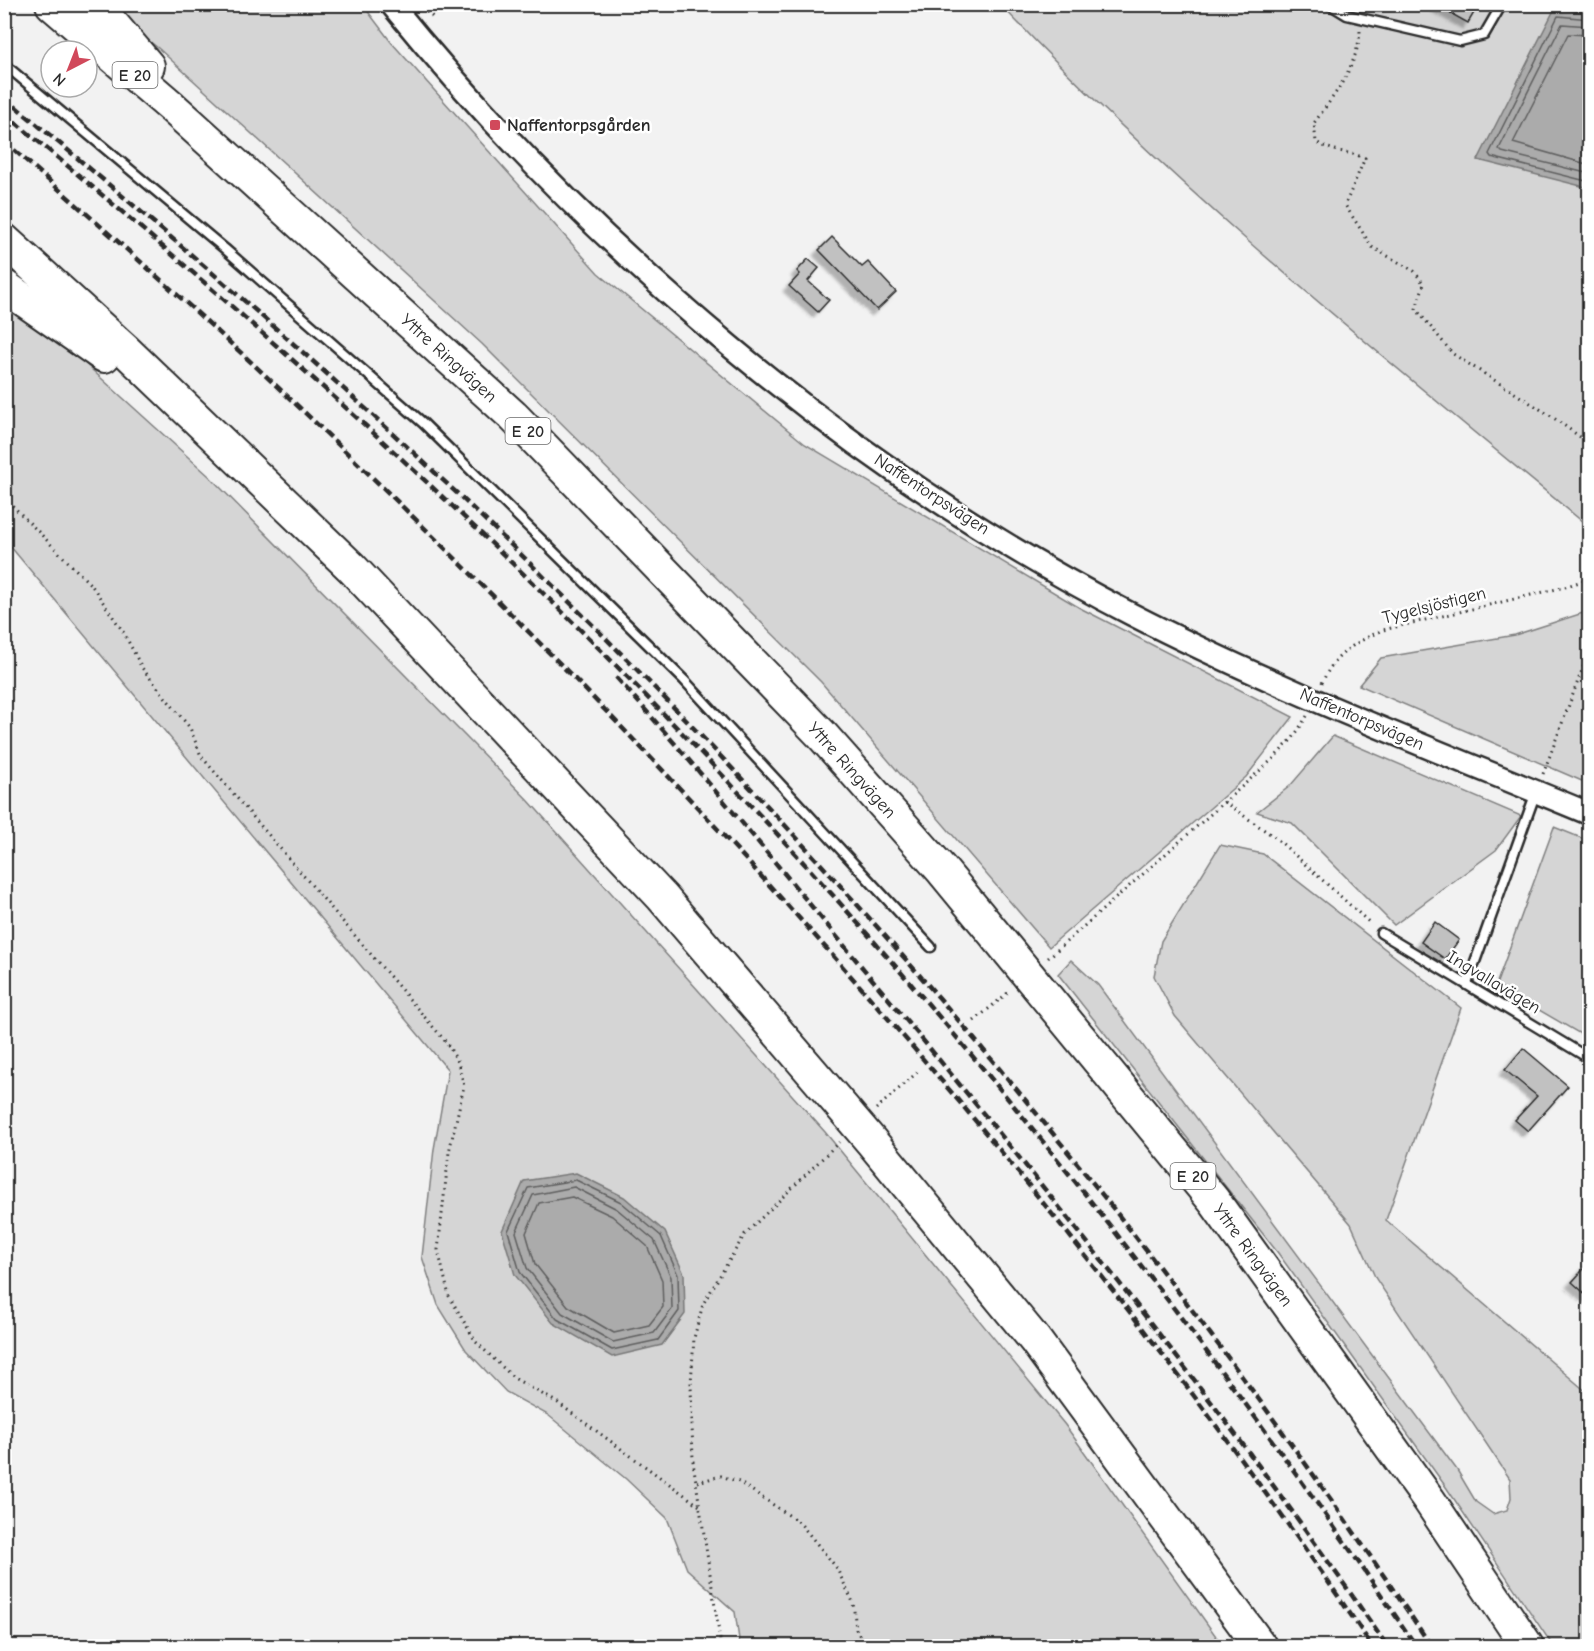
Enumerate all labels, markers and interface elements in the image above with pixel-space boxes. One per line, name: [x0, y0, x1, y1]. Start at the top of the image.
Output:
north arrow: [39, 39, 99, 99]
road number: E 20: [112, 62, 158, 88]
text: N: [50, 69, 70, 90]
place label: Naffentorpsgården: [507, 115, 650, 136]
marker: Naffentorpsgården: [488, 118, 502, 132]
street label: Yttre Ringvägen: [396, 310, 501, 407]
road number: E 20: [506, 418, 550, 444]
street label: Naffentorpsvägen: [870, 449, 993, 539]
street label: Tygelsjöstigen: [1380, 582, 1488, 629]
street label: Naffentorpsvägen: [1296, 684, 1427, 755]
street label: Yttre Ringvägen: [803, 718, 900, 823]
street label: Ingvallavägen: [1443, 946, 1544, 1019]
road number: E 20: [1170, 1163, 1216, 1189]
street label: Yttre Ringvägen: [1208, 1200, 1297, 1311]

